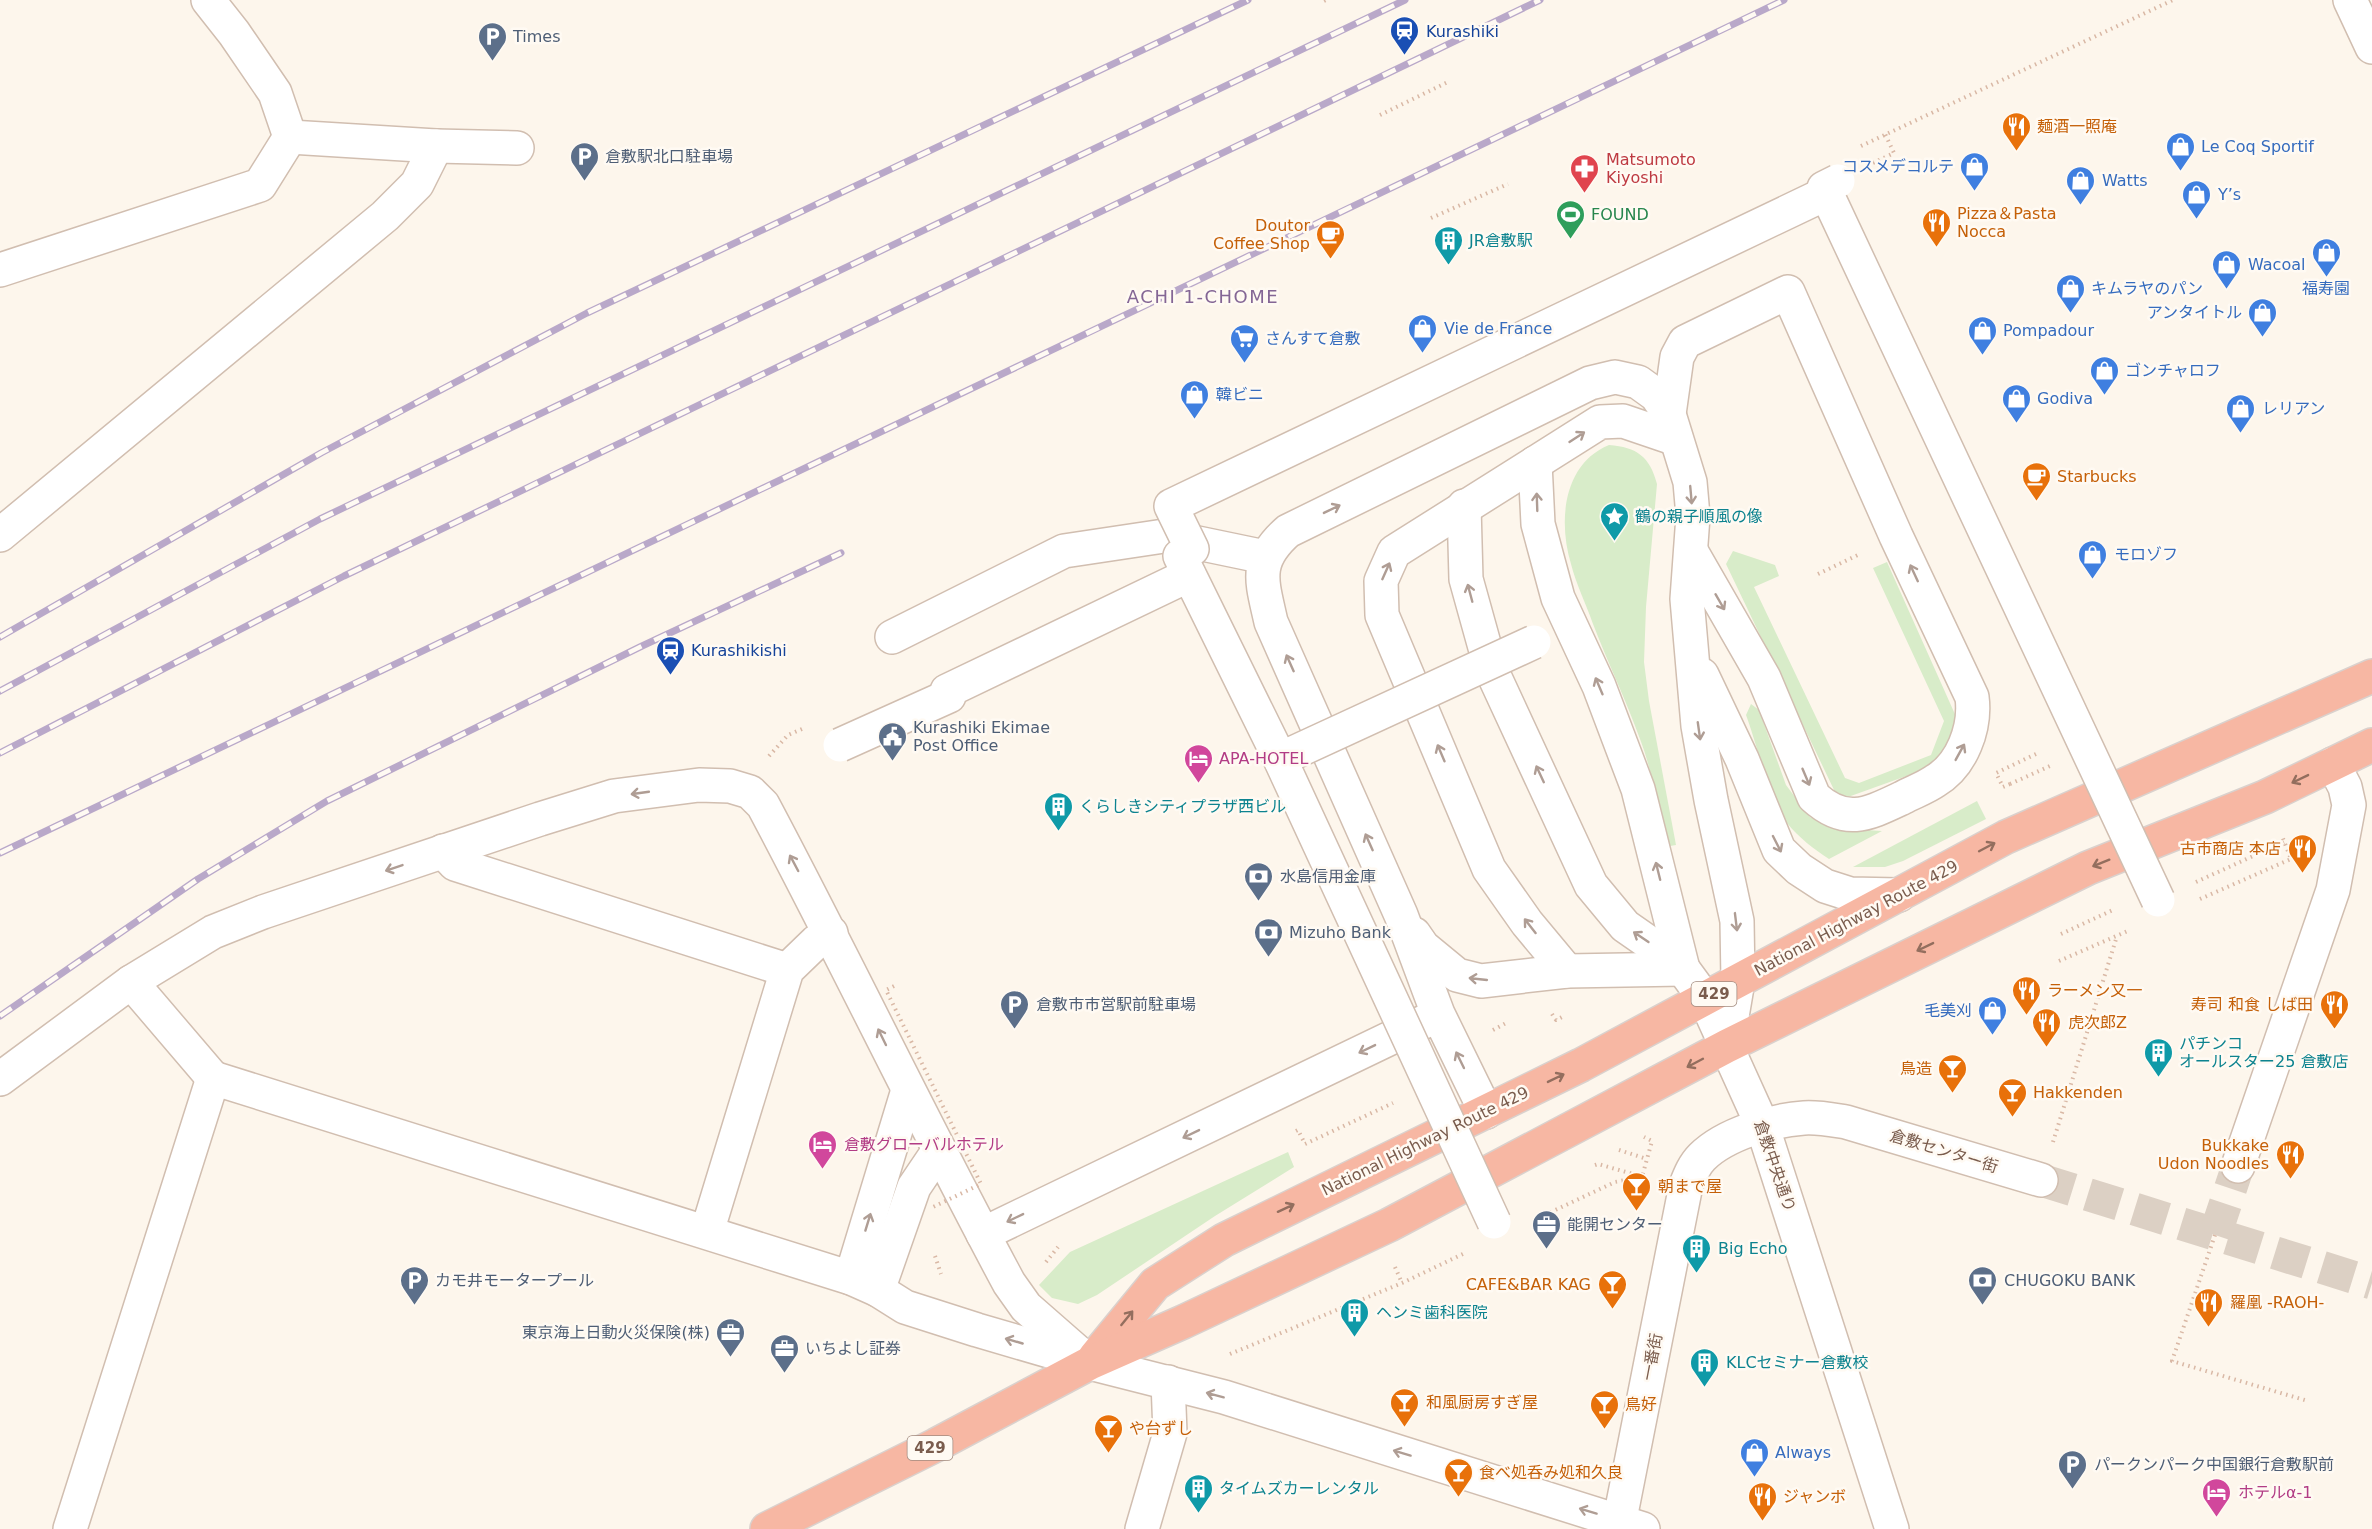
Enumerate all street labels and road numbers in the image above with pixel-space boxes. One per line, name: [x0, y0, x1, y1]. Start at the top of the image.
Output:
street label: National Highway Route 429: [1751, 856, 1961, 980]
road number: 429: [1692, 982, 1736, 1006]
street label: National Highway Route 429: [1318, 1082, 1532, 1200]
street label: 倉敷中央通り: [1750, 1118, 1800, 1214]
street label: 倉敷センター街: [1888, 1126, 2000, 1176]
street label: 一番街: [1638, 1332, 1666, 1382]
road number: 429: [908, 1436, 952, 1460]

